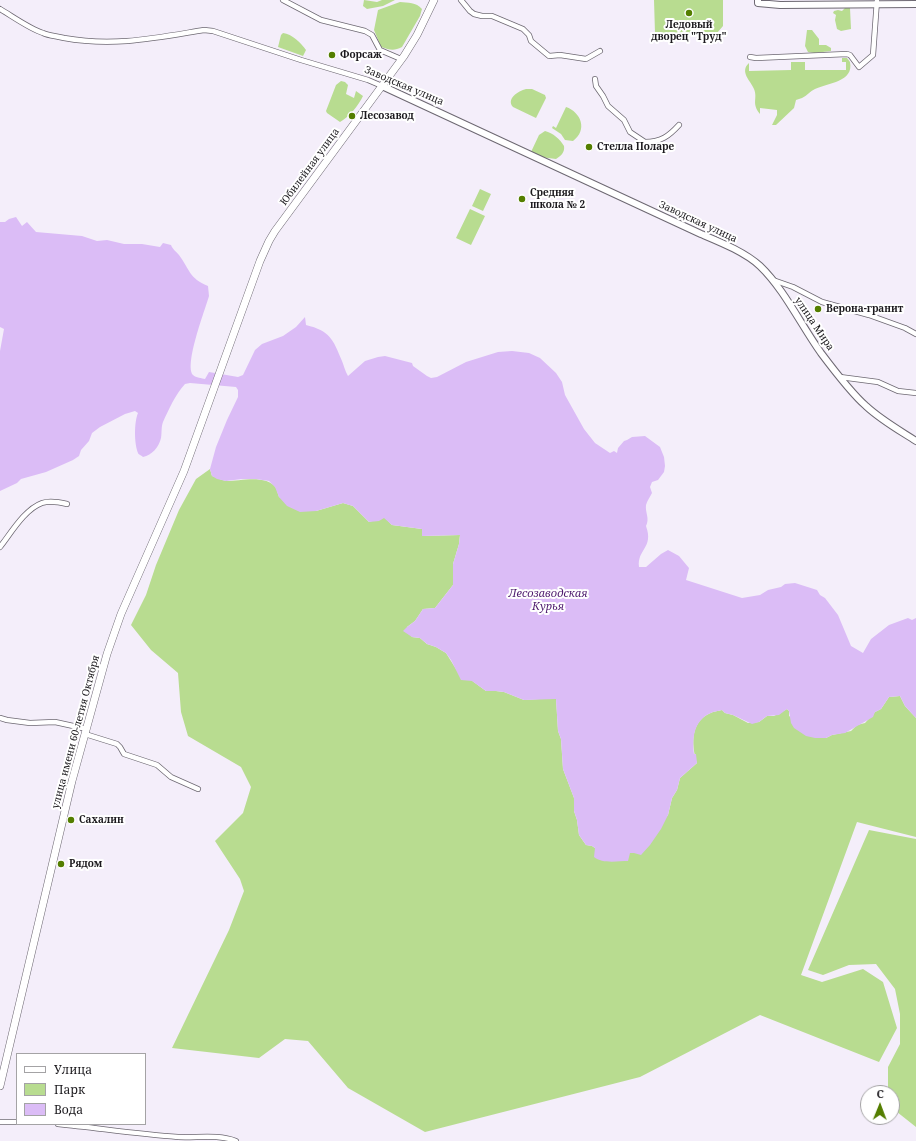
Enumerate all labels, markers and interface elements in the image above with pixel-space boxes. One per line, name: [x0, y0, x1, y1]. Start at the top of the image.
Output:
marker: Ледовый дворец "Труд": [684, 8, 694, 18]
place label: Ледовый дворец "Труд": [651, 19, 727, 42]
place label: Форсаж: [340, 49, 382, 61]
marker: Форсаж: [327, 50, 337, 60]
street label: Заводская улица: [363, 64, 445, 108]
place label: Лесозавод: [360, 110, 414, 122]
marker: Лесозавод: [347, 111, 357, 121]
street label: Юбилейная улица: [278, 126, 342, 208]
place label: Стелла Поларе: [597, 141, 674, 153]
marker: Стелла Поларе: [584, 142, 594, 152]
place label: Средняя школа № 2: [530, 187, 585, 210]
marker: Средняя школа № 2: [517, 194, 527, 204]
street label: Заводская улица: [657, 199, 739, 245]
street label: улица Мира: [792, 295, 836, 353]
place label: Верона-гранит: [826, 303, 903, 315]
marker: Верона-гранит: [813, 304, 823, 314]
water label: Лесозаводская Курья: [508, 587, 588, 613]
street label: улица имени 60-летия Октября: [50, 654, 102, 810]
place label: Сахалин: [79, 814, 124, 826]
marker: Сахалин: [66, 815, 76, 825]
place label: Рядом: [69, 858, 102, 870]
marker: Рядом: [56, 859, 66, 869]
legend: [16, 1053, 146, 1125]
text: Улица: [54, 1061, 92, 1078]
text: Парк: [54, 1081, 85, 1098]
north arrow: [860, 1085, 900, 1125]
text: С: [876, 1086, 884, 1101]
text: Вода: [54, 1101, 83, 1118]

